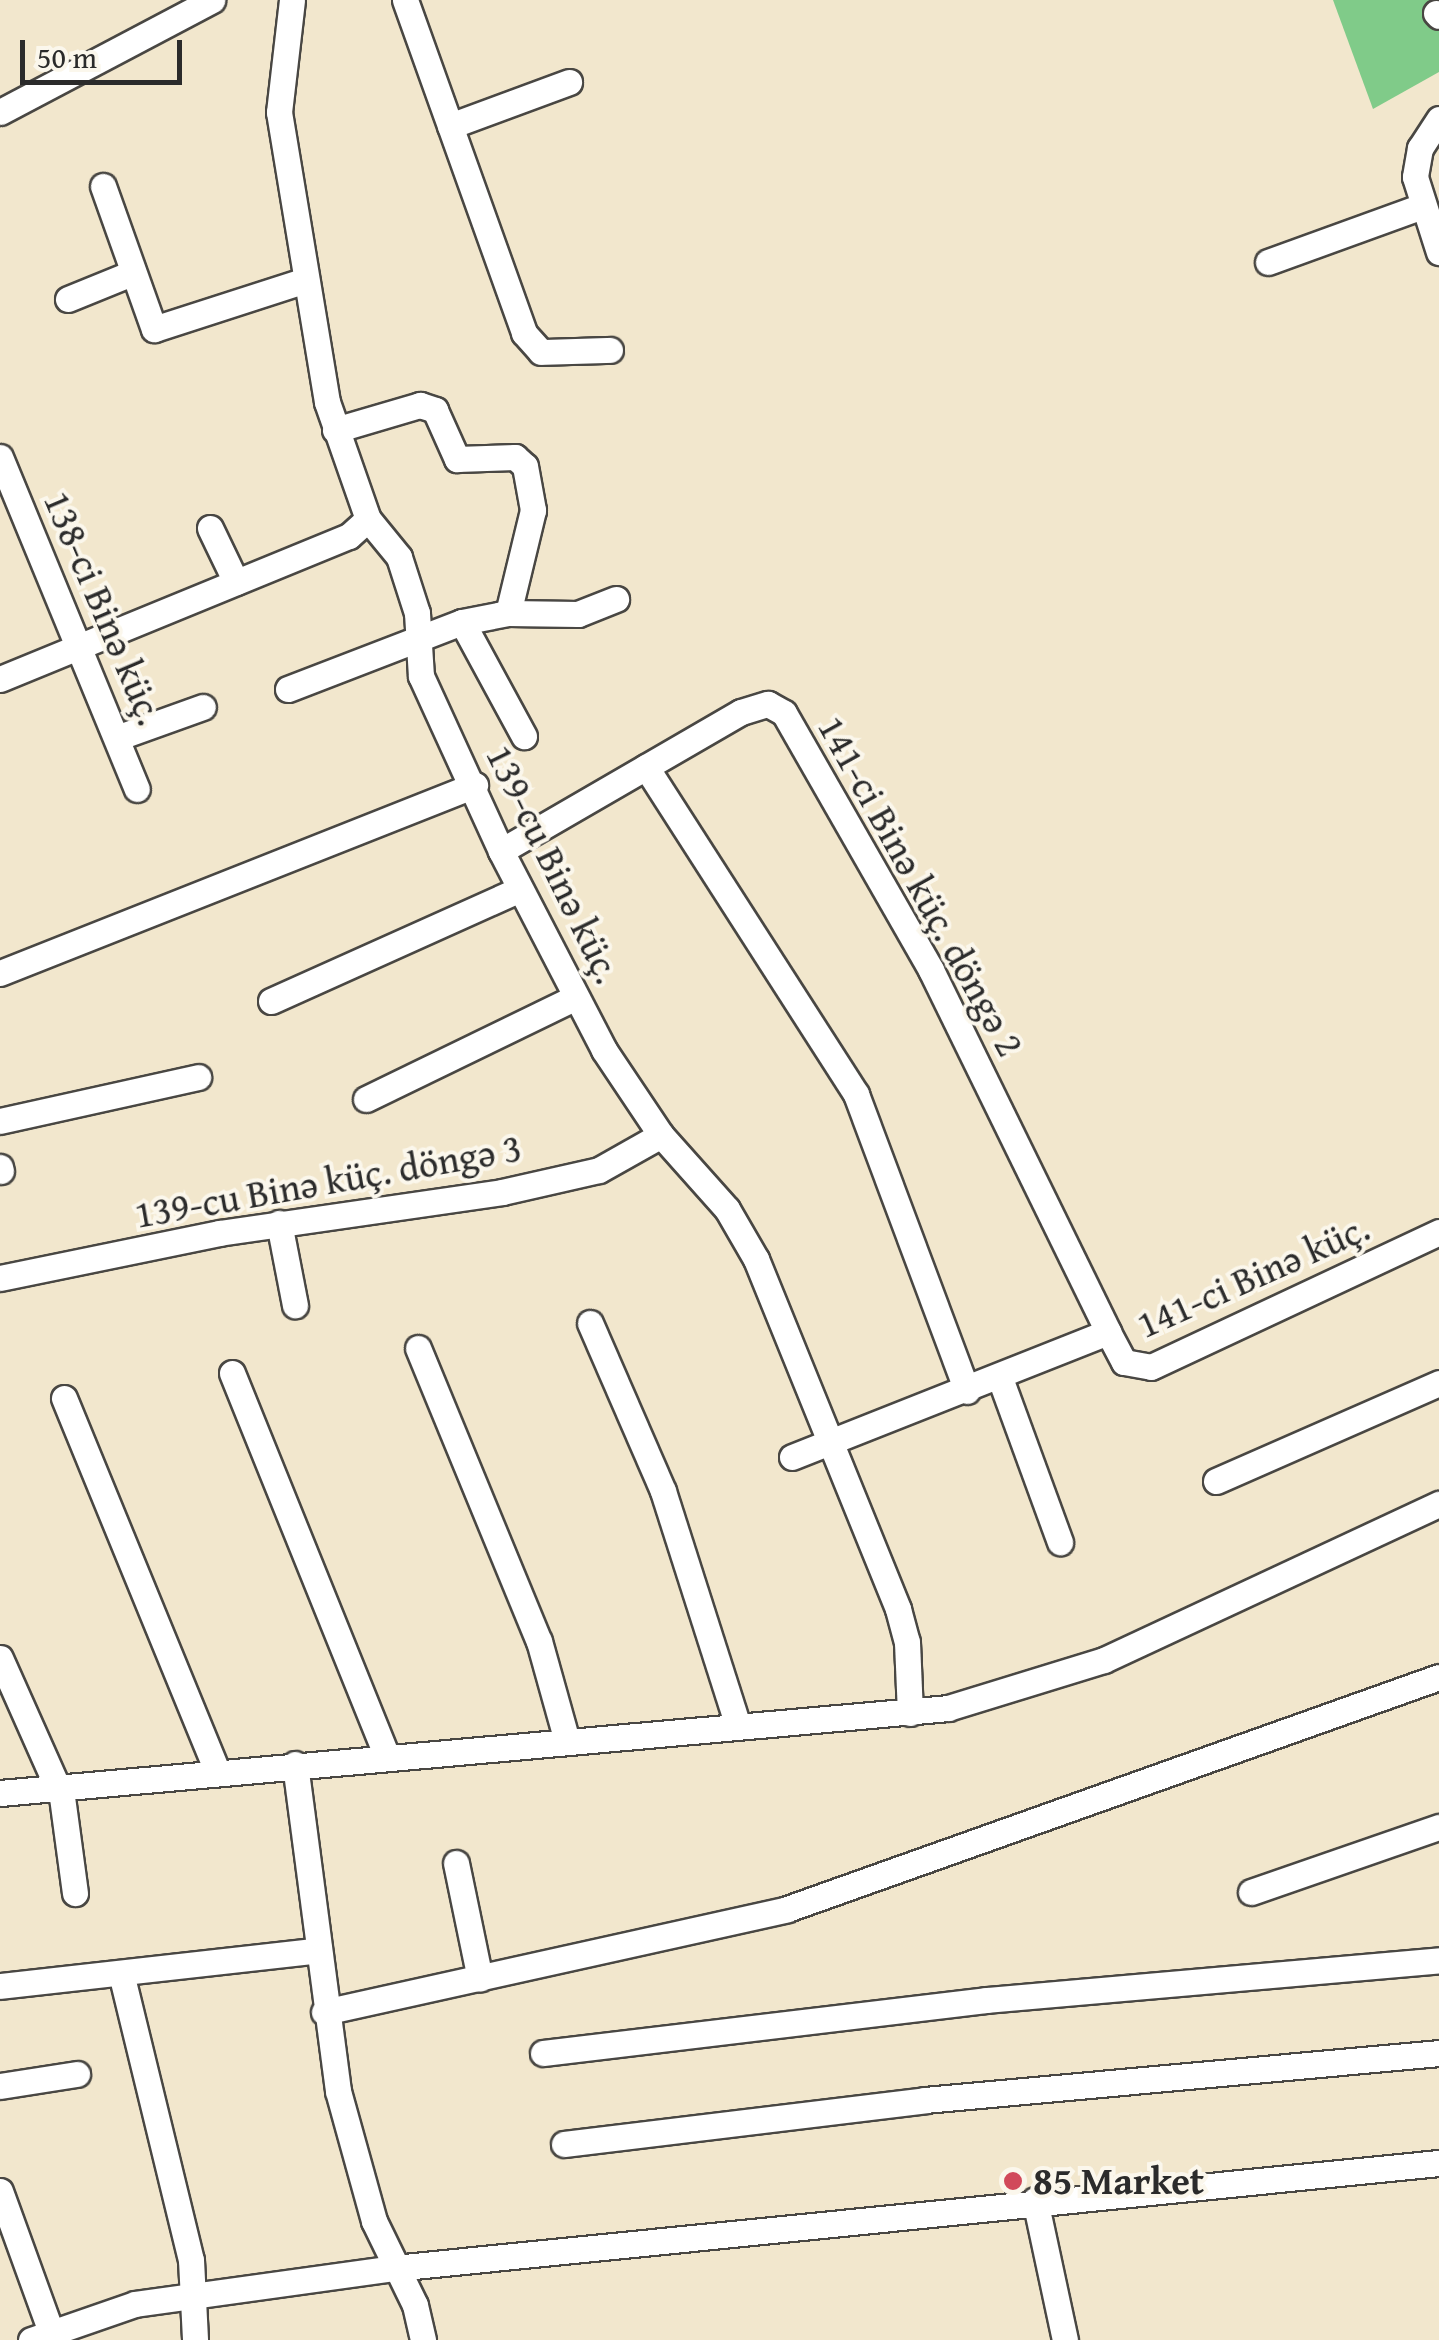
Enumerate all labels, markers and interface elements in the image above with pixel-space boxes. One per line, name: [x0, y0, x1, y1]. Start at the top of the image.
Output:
scale bar: [25, 20, 188, 82]
text: 50 m: [37, 35, 97, 79]
street label: 138-ci Binə küç.: [34, 484, 174, 732]
street label: 141-ci Binə küç. döngə 2: [808, 708, 1034, 1064]
street label: 139-cu Binə küç.: [477, 738, 631, 990]
street label: 139-cu Binə küç. döngə 3: [131, 1125, 525, 1237]
street label: 141-ci Binə küç.: [1130, 1204, 1376, 1348]
place label: 85 Market: [1033, 2158, 1204, 2204]
marker: 85 Market: [1002, 2170, 1024, 2192]

